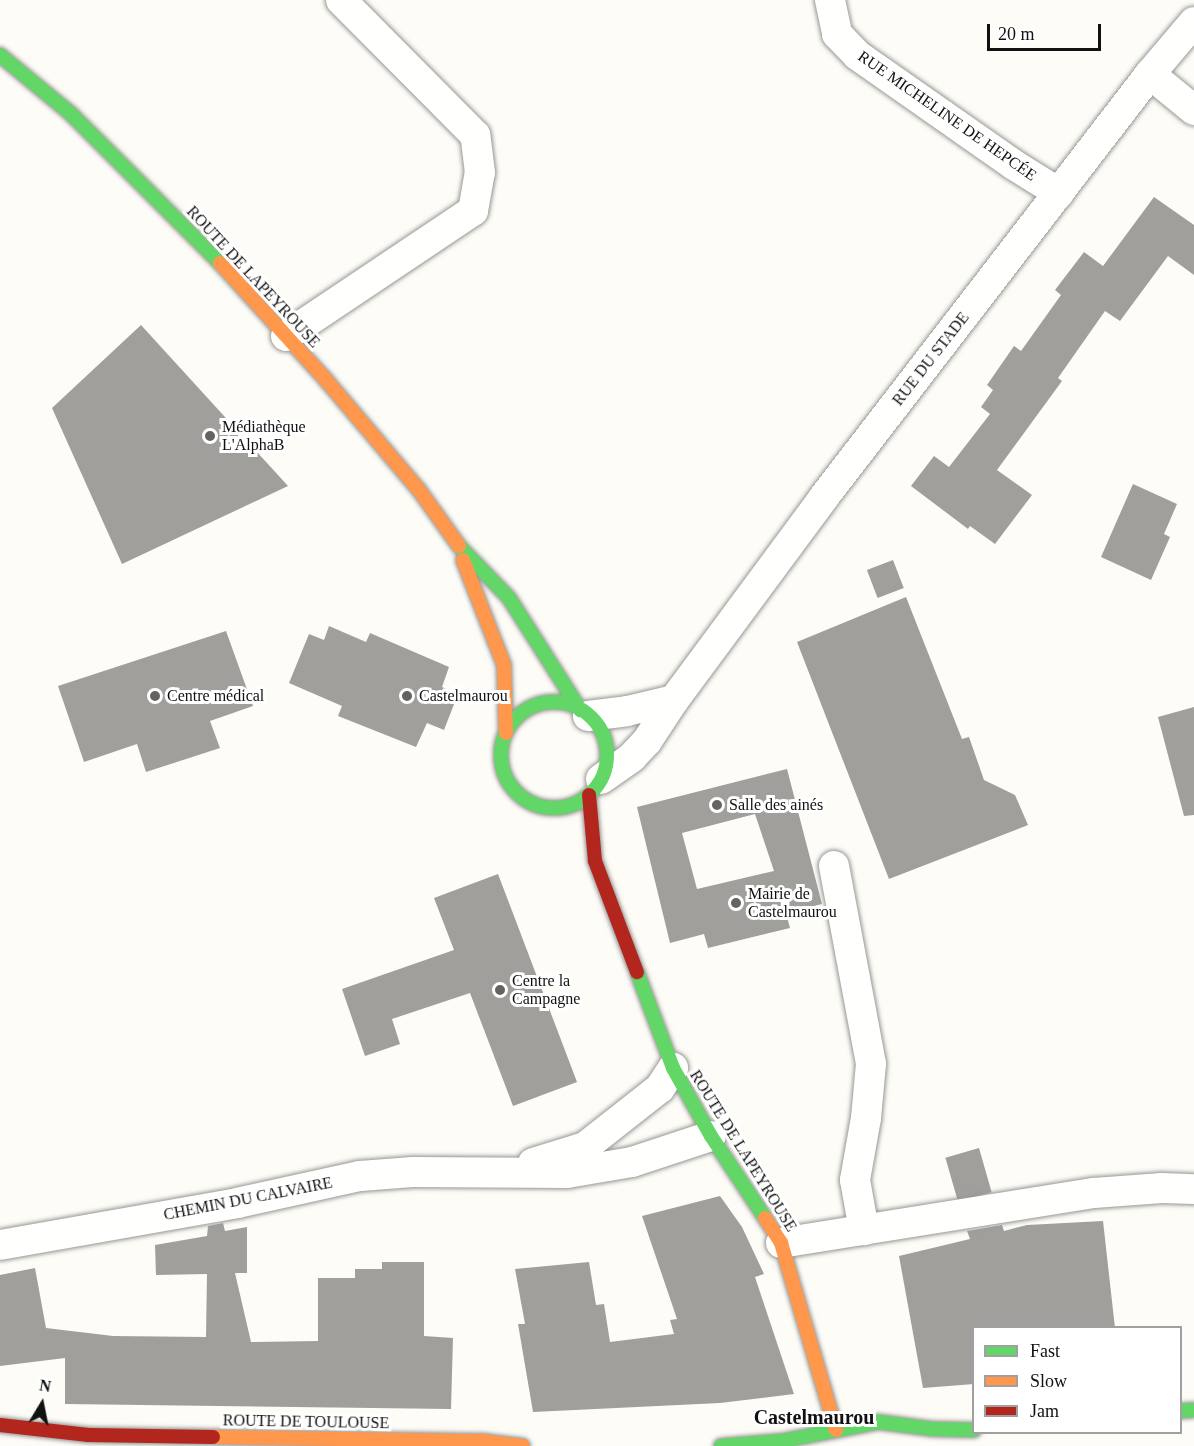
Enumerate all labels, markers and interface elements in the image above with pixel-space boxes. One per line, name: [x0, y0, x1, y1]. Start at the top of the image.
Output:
scale bar: [990, 12, 1104, 50]
text: 20 m: [998, 24, 1035, 44]
street label: RUE MICHELINE DE HEPCÉE: [854, 47, 1040, 185]
street label: ROUTE DE LAPEYROUSE: [182, 202, 324, 352]
street label: RUE DU STADE: [889, 308, 973, 410]
place label: Médiathèque L'AlphaB: [222, 417, 306, 455]
marker: Médiathèque L'AlphaB: [203, 429, 217, 443]
place label: Centre médical: [167, 686, 264, 706]
place label: Castelmaurou: [419, 686, 508, 706]
marker: Centre médical: [148, 689, 162, 703]
marker: Castelmaurou: [400, 689, 414, 703]
place label: Salle des ainés: [729, 795, 823, 815]
marker: Salle des ainés: [710, 798, 724, 812]
place label: Mairie de Castelmaurou: [748, 884, 837, 922]
marker: Mairie de Castelmaurou: [729, 896, 743, 910]
place label: Centre la Campagne: [512, 971, 580, 1009]
marker: Centre la Campagne: [493, 983, 507, 997]
street label: ROUTE DE LAPEYROUSE: [685, 1067, 801, 1235]
street label: CHEMIN DU CALVAIRE: [162, 1173, 334, 1225]
legend: [972, 1326, 1182, 1434]
text: Fast: [1030, 1341, 1060, 1361]
text: Slow: [1030, 1371, 1067, 1391]
north arrow: [12, 1374, 72, 1434]
text: N: [38, 1376, 52, 1395]
text: Jam: [1030, 1401, 1059, 1421]
district label: Castelmaurou: [754, 1405, 874, 1429]
street label: ROUTE DE TOULOUSE: [222, 1411, 390, 1433]

